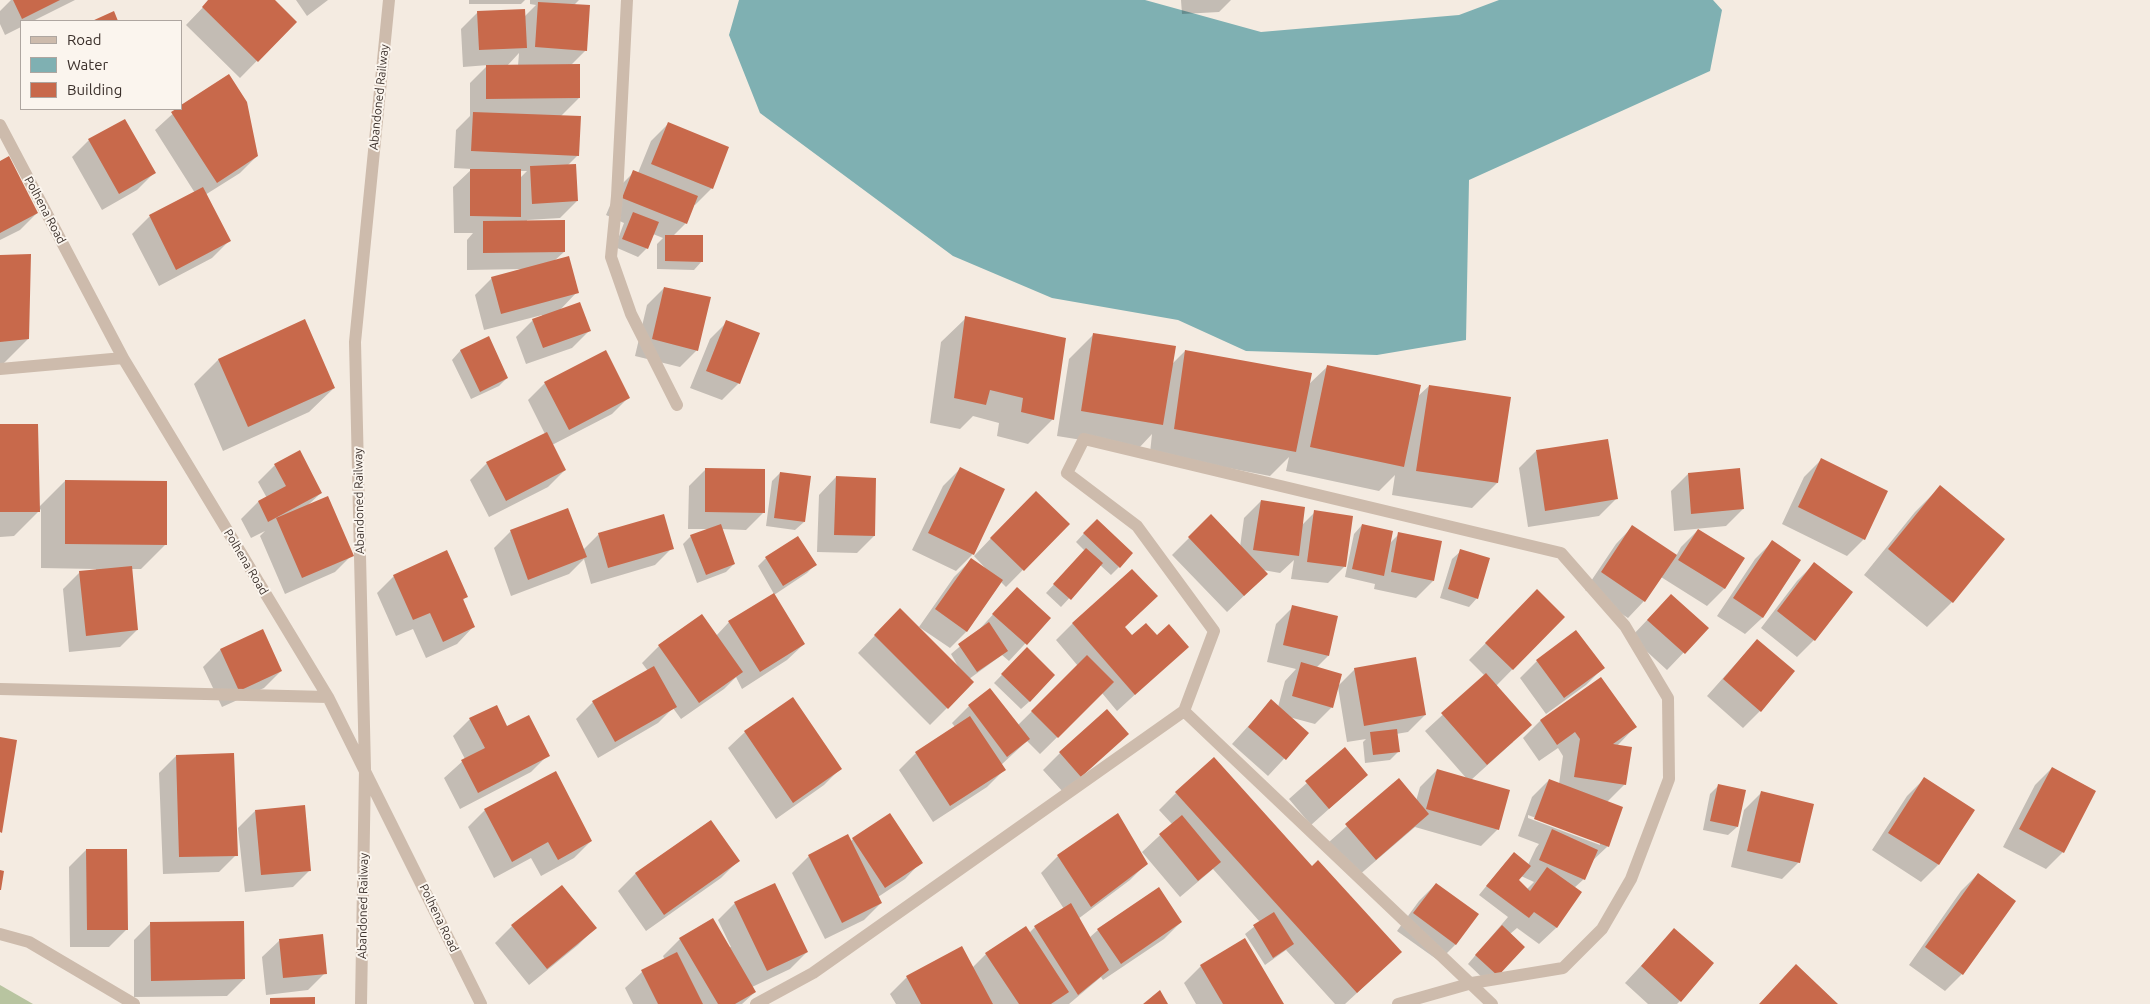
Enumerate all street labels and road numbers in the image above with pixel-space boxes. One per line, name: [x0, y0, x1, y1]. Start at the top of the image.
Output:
street label: Abandoned Railway: [366, 44, 392, 150]
street label: Polhena Road: [21, 174, 69, 246]
street label: Abandoned Railway: [351, 448, 367, 554]
street label: Polhena Road: [221, 527, 271, 597]
street label: Abandoned Railway: [355, 853, 371, 959]
street label: Polhena Road: [416, 882, 462, 954]

